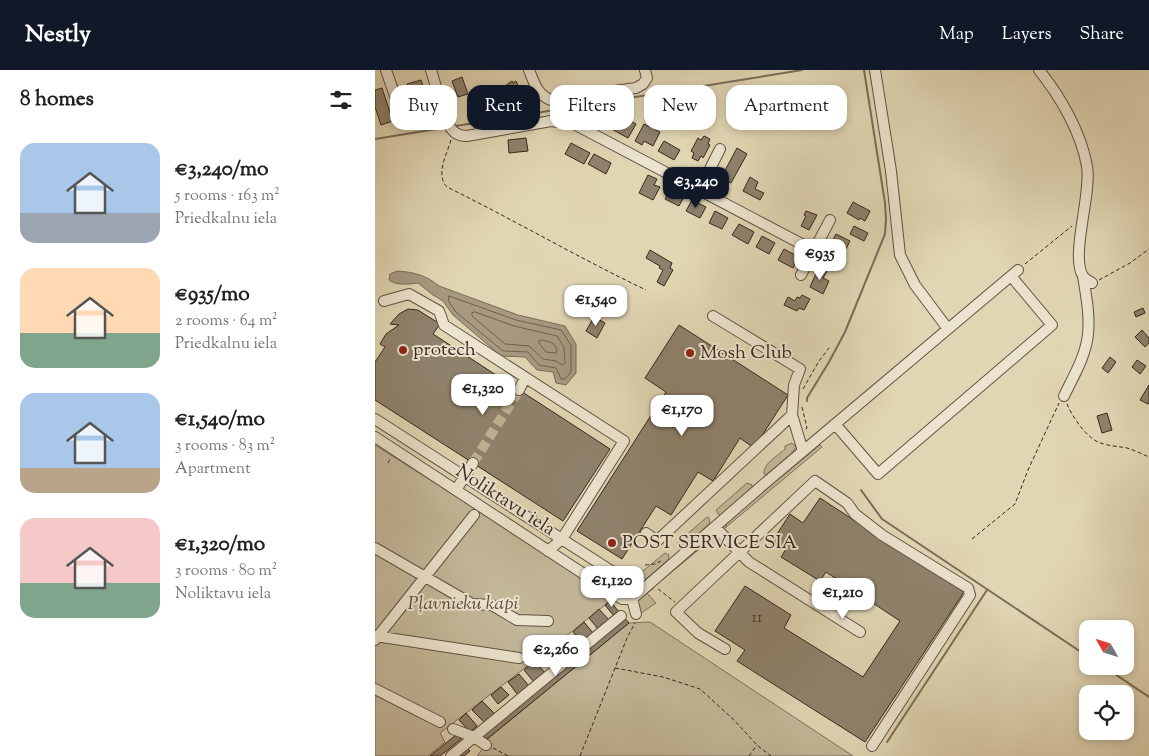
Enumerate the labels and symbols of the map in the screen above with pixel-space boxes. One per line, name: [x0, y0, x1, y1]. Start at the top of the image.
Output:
pin: €3,240: [655, 166, 737, 209]
pin: €935: [790, 238, 850, 281]
pin: €1,540: [555, 284, 637, 327]
place label: protech: [413, 337, 476, 364]
place label: Mosh Club: [700, 340, 792, 367]
marker: protech: [397, 344, 409, 356]
marker: Mosh Club: [684, 347, 696, 359]
pin: €1,320: [442, 374, 524, 416]
pin: €1,170: [641, 394, 723, 437]
street label: Noliktavu iela: [450, 459, 560, 544]
place label: POST SERVICE SIA: [622, 530, 798, 557]
marker: POST SERVICE SIA: [606, 537, 618, 549]
pin: €1,120: [571, 566, 653, 608]
pin: €1,210: [802, 578, 884, 620]
park label: Pļavnieku kapi: [408, 591, 518, 618]
house number: 11: [752, 607, 763, 630]
north arrow: [1079, 620, 1134, 675]
pin: €2,260: [515, 634, 597, 677]

